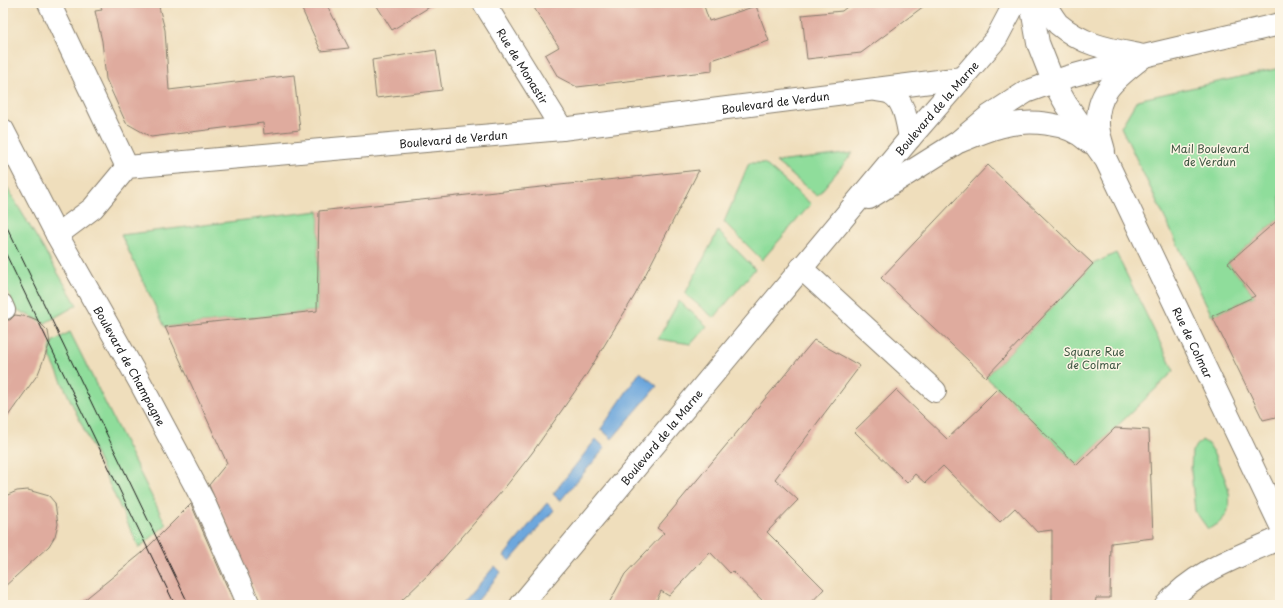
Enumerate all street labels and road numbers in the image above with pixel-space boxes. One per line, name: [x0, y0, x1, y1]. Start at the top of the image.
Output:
street label: Rue de Monastir: [493, 25, 553, 107]
street label: Boulevard de la Marne: [891, 57, 982, 159]
street label: Boulevard de Verdun: [720, 86, 831, 117]
street label: Boulevard de Verdun: [398, 125, 509, 152]
street label: Boulevard de Champagne: [90, 303, 170, 429]
street label: Rue de Colmar: [1169, 304, 1218, 382]
street label: Boulevard de la Marne: [616, 385, 706, 488]

